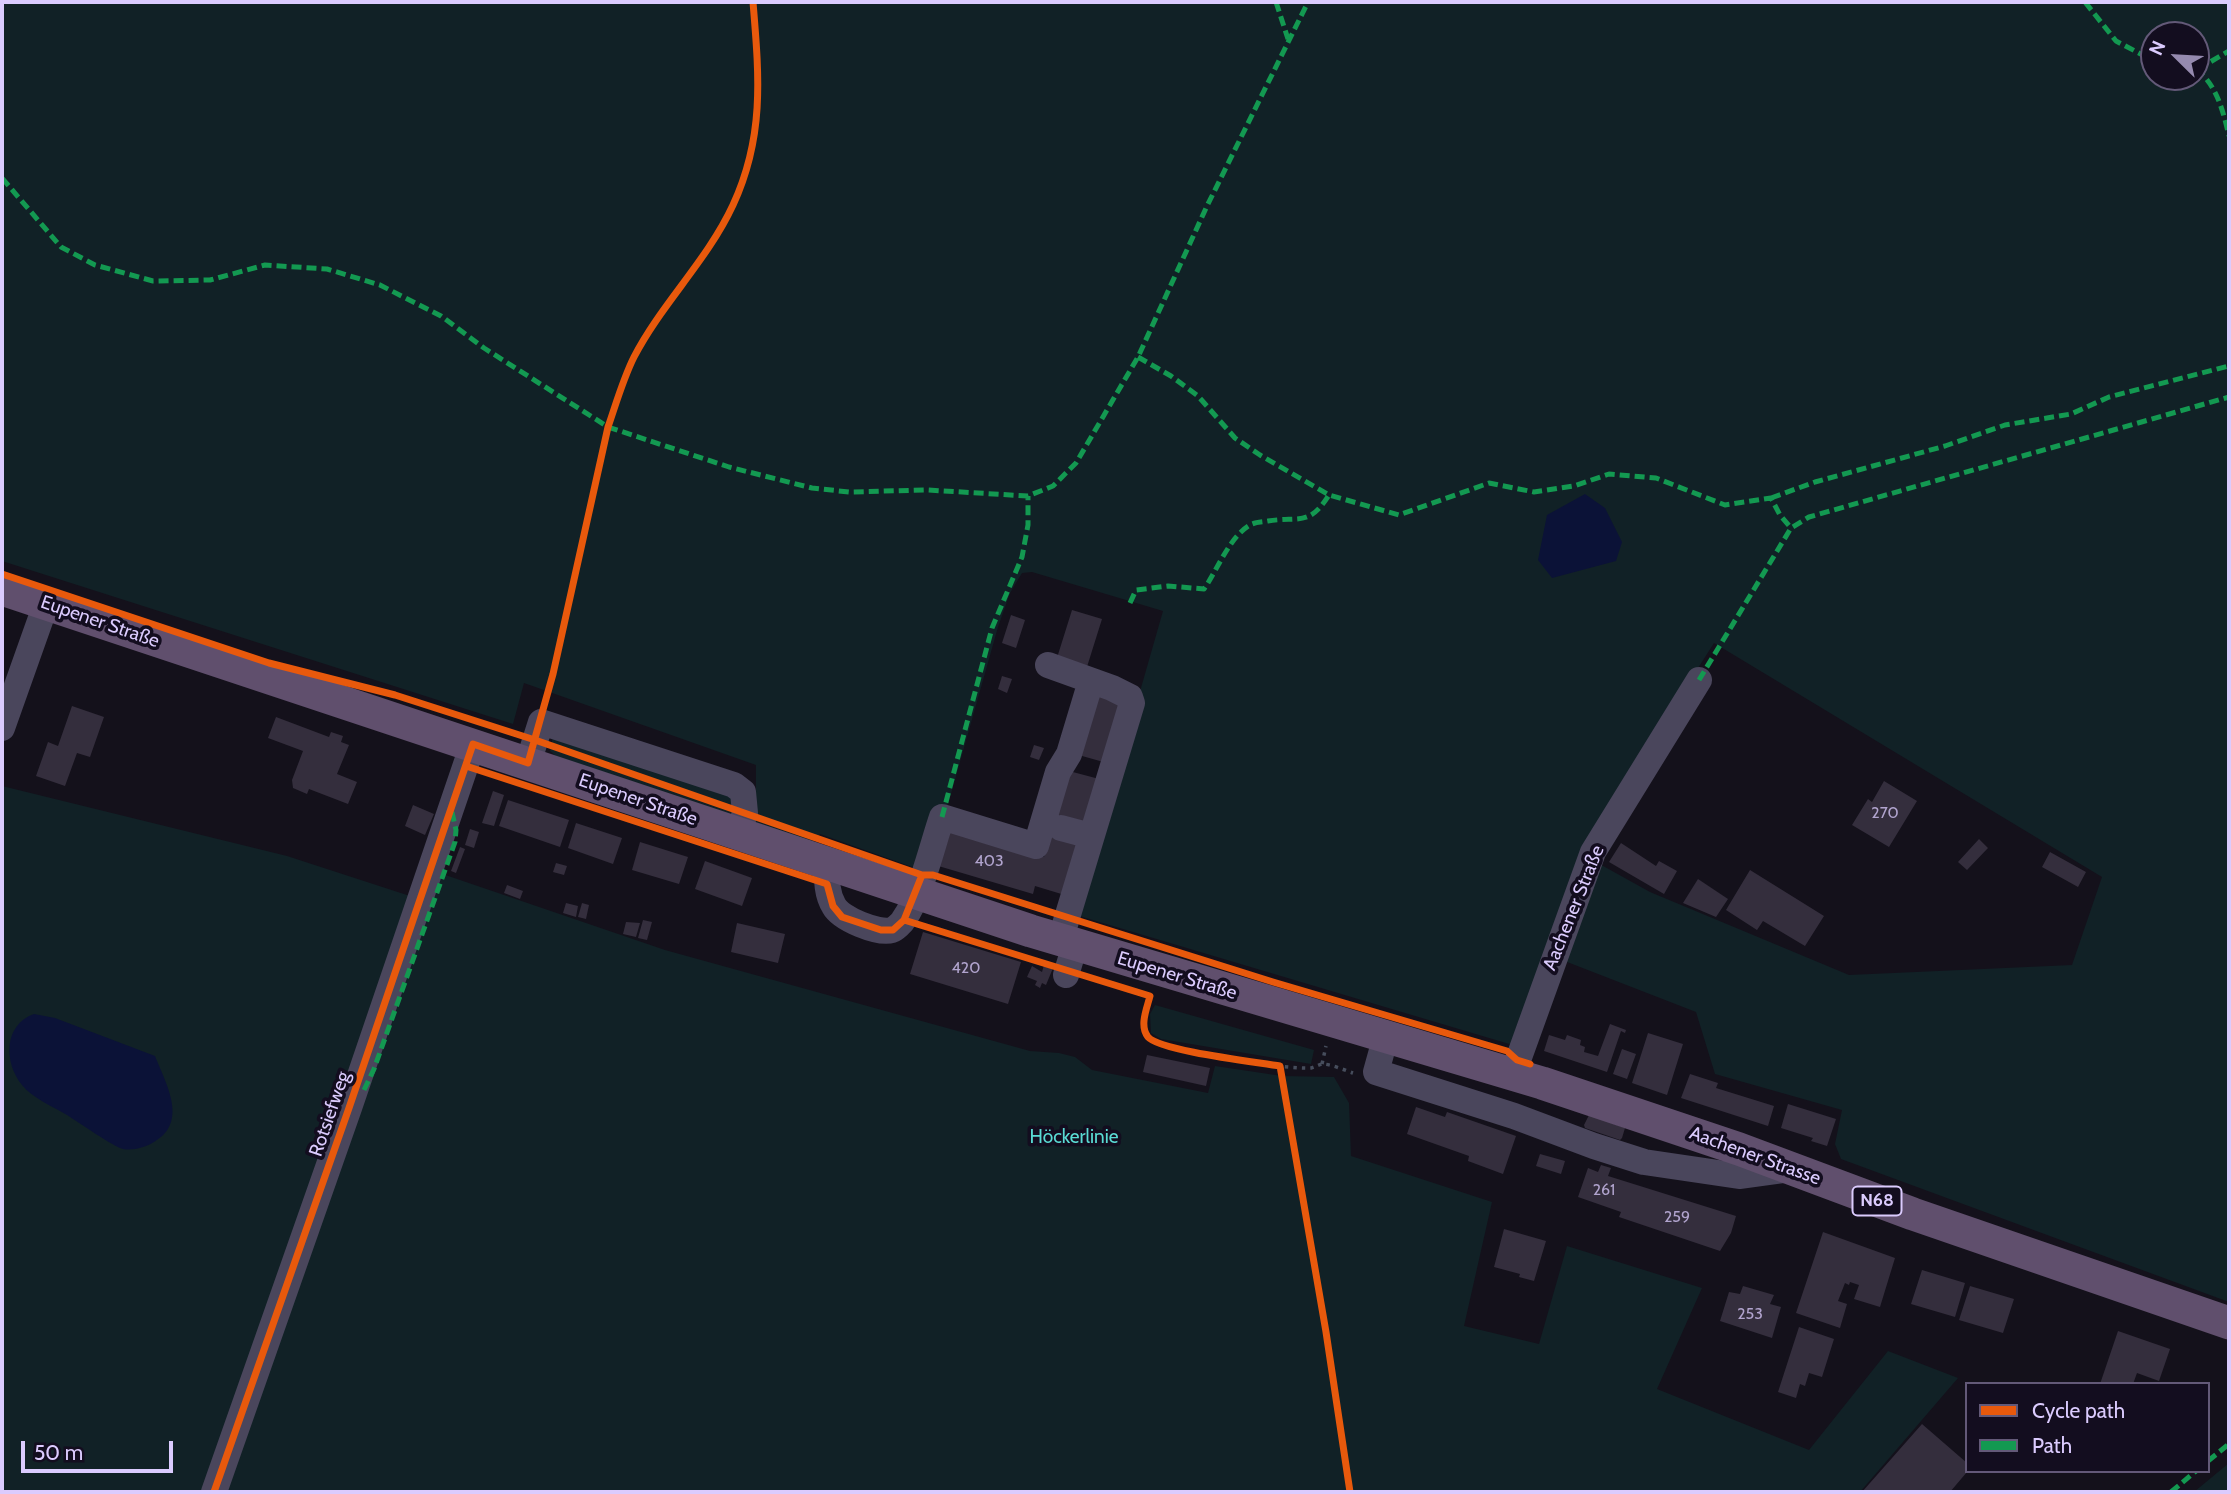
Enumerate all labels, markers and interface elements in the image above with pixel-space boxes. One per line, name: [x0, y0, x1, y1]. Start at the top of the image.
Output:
north arrow: [2140, 21, 2210, 91]
text: N: [2144, 37, 2170, 59]
street label: Eupener Straße: [38, 591, 162, 653]
street label: Eupener Straße: [576, 769, 700, 831]
house number: 270: [1871, 803, 1899, 823]
street label: Aachener Straße: [1539, 842, 1609, 974]
house number: 403: [974, 851, 1004, 871]
street label: Eupener Straße: [1114, 947, 1240, 1005]
house number: 420: [952, 958, 980, 978]
street label: Rotsiefweg: [305, 1068, 355, 1160]
street label: Aachener Strasse: [1686, 1122, 1824, 1190]
park label: Höckerlinie: [1030, 1126, 1118, 1148]
house number: 261: [1593, 1180, 1615, 1200]
road number: N68: [1853, 1186, 1902, 1216]
house number: 259: [1664, 1207, 1690, 1227]
house number: 253: [1737, 1304, 1763, 1324]
legend: [1965, 1382, 2210, 1473]
text: Cycle path: [2032, 1398, 2125, 1423]
scale bar: [24, 1428, 177, 1472]
text: Path: [2032, 1433, 2072, 1458]
text: 50 m: [34, 1440, 83, 1465]

